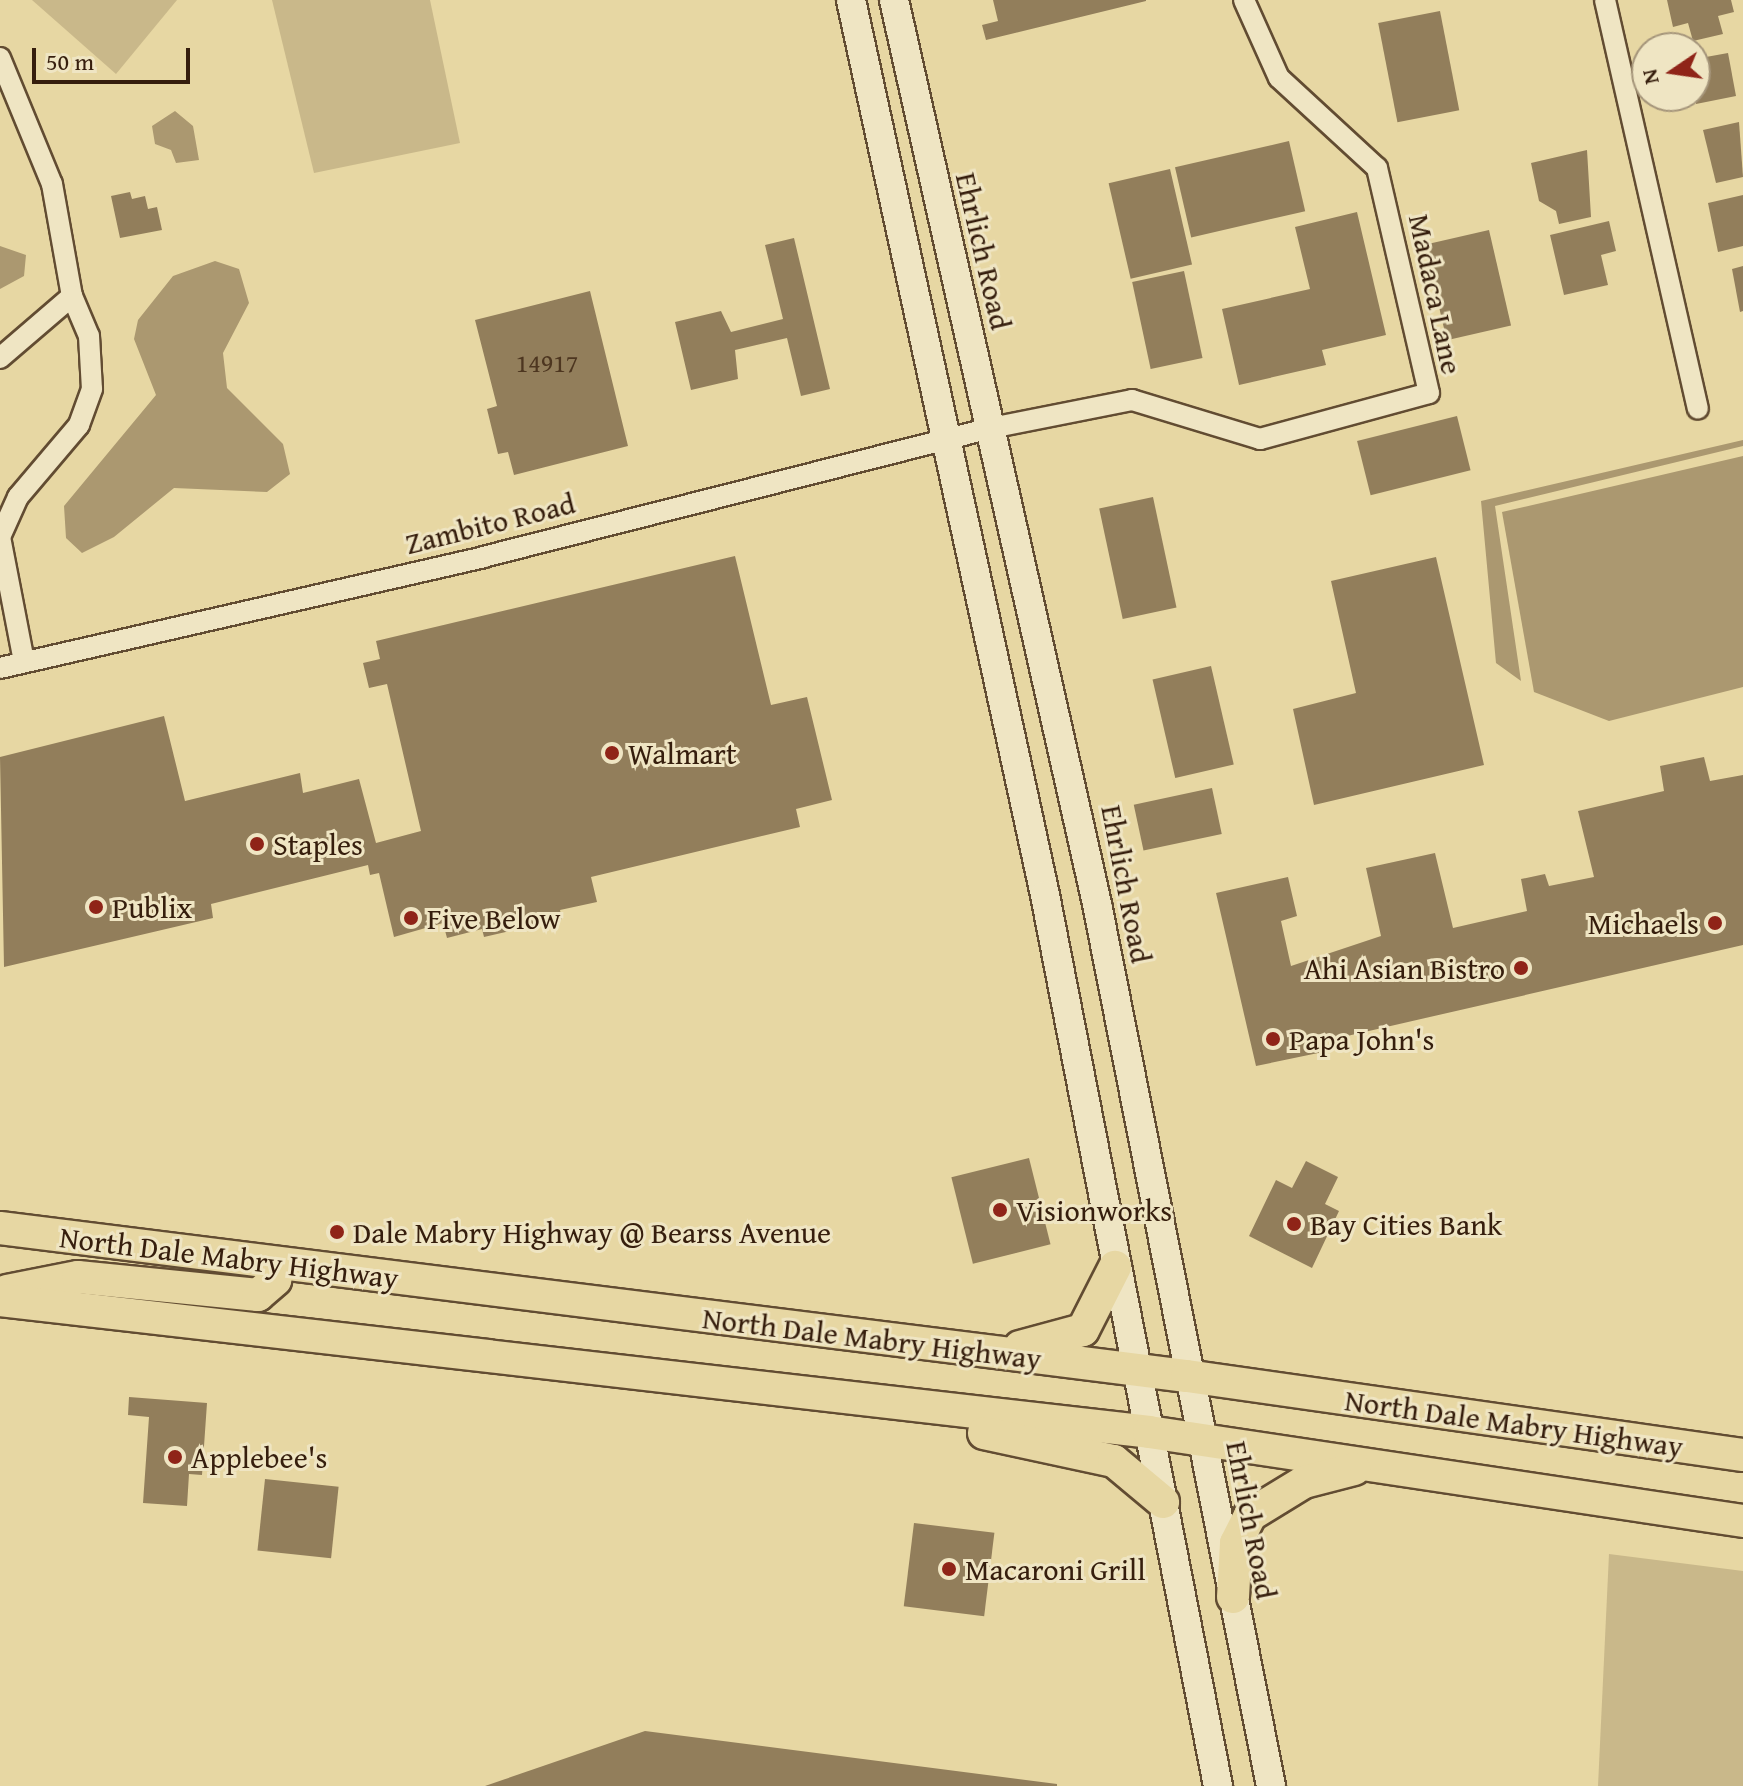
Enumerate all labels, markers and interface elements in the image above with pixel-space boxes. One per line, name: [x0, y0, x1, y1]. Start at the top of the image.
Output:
scale bar: [36, 32, 194, 82]
north arrow: [1631, 32, 1711, 112]
text: 50 m: [46, 44, 94, 79]
text: N: [1632, 66, 1667, 88]
street label: Ehrlich Road: [948, 169, 1020, 333]
street label: Madaca Lane: [1401, 211, 1471, 377]
house number: 14917: [516, 347, 578, 379]
street label: Zambito Road: [401, 485, 579, 561]
place label: Walmart: [628, 735, 737, 771]
marker: Walmart: [603, 744, 621, 762]
street label: Ehrlich Road: [1094, 802, 1160, 966]
place label: Staples: [273, 826, 363, 862]
marker: Staples: [248, 835, 266, 853]
place label: Publix: [112, 889, 192, 925]
marker: Publix: [87, 898, 105, 916]
place label: Five Below: [427, 900, 561, 936]
place label: Michaels: [1588, 905, 1699, 941]
marker: Five Below: [402, 909, 420, 927]
marker: Michaels: [1706, 914, 1724, 932]
place label: Ahi Asian Bistro: [1304, 950, 1505, 986]
marker: Ahi Asian Bistro: [1512, 959, 1530, 977]
place label: Papa John's: [1289, 1021, 1434, 1057]
marker: Papa John's: [1264, 1030, 1282, 1048]
place label: Visionworks: [1016, 1192, 1172, 1228]
marker: Visionworks: [991, 1201, 1009, 1219]
place label: Bay Cities Bank: [1310, 1206, 1502, 1242]
place label: Dale Mabry Highway @ Bearss Avenue: [353, 1214, 831, 1250]
marker: Bay Cities Bank: [1285, 1215, 1303, 1233]
street label: North Dale Mabry Highway: [58, 1218, 400, 1296]
marker: Dale Mabry Highway @ Bearss Avenue: [328, 1223, 346, 1241]
street label: North Dale Mabry Highway: [701, 1299, 1043, 1377]
street label: North Dale Mabry Highway: [1343, 1381, 1685, 1465]
street label: Ehrlich Road: [1219, 1438, 1285, 1602]
place label: Applebee's: [191, 1439, 327, 1475]
marker: Applebee's: [166, 1448, 184, 1466]
place label: Macaroni Grill: [965, 1551, 1146, 1587]
marker: Macaroni Grill: [940, 1560, 958, 1578]

